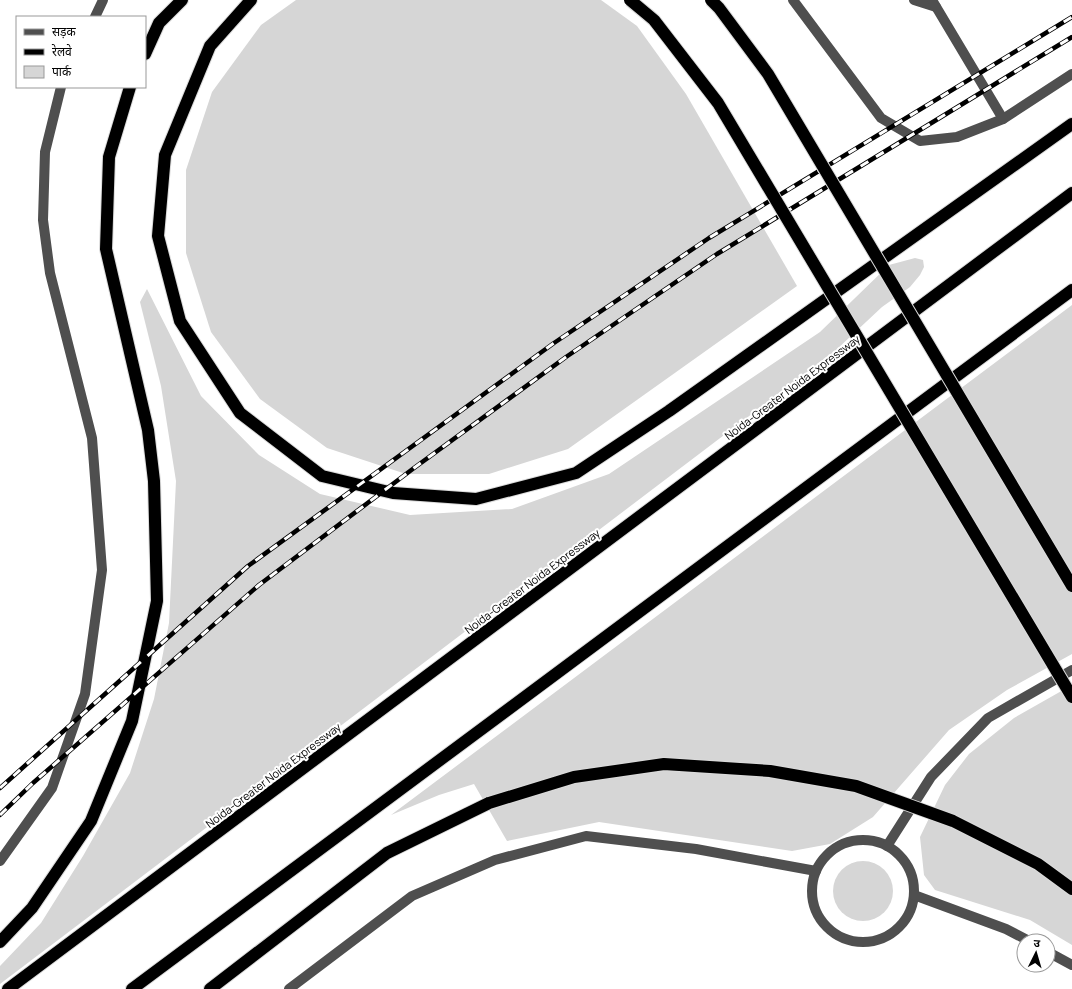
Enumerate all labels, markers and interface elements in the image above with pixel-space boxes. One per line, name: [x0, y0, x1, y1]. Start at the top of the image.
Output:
legend: [16, 16, 146, 88]
text: सड़क: [52, 23, 77, 40]
text: रेलवे: [52, 43, 72, 60]
text: पार्क: [52, 63, 72, 80]
street label: Noida-Greater Noida Expressway: [721, 331, 863, 443]
street label: Noida-Greater Noida Expressway: [461, 525, 603, 637]
street label: Noida-Greater Noida Expressway: [202, 719, 344, 831]
north arrow: [1016, 933, 1056, 973]
text: उ: [1033, 935, 1041, 950]

